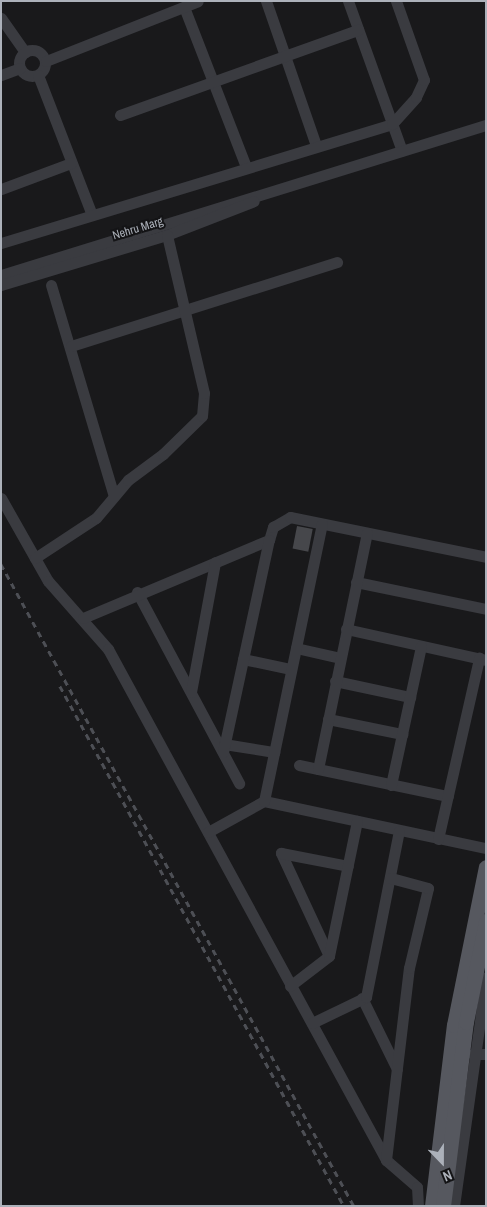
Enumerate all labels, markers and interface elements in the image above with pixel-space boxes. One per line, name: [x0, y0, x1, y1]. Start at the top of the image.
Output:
street label: Nehru Marg: [111, 215, 165, 243]
north arrow: [417, 1137, 467, 1187]
text: N: [440, 1166, 455, 1186]

